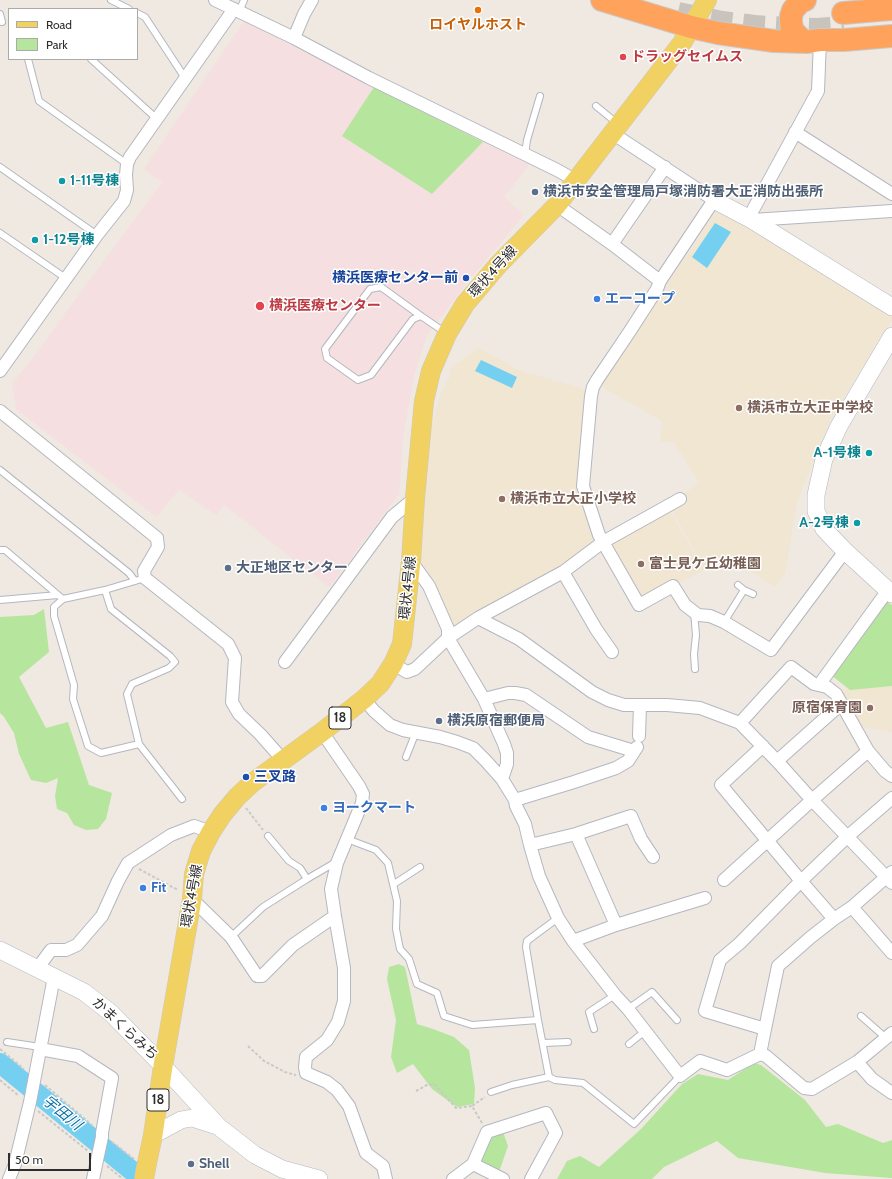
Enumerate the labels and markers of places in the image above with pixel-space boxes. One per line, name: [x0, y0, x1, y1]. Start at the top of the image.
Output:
marker: ロイヤルホスト: [473, 5, 483, 15]
place label: ロイヤルホスト: [429, 17, 527, 33]
place label: ドラッグセイムス: [631, 49, 743, 65]
marker: ドラッグセイムス: [618, 52, 628, 62]
place label: 1-11号棟: [70, 173, 119, 189]
marker: 1-11号棟: [57, 176, 67, 186]
place label: 横浜市安全管理局戸塚消防署大正消防出張所: [543, 184, 823, 200]
marker: 横浜市安全管理局戸塚消防署大正消防出張所: [530, 187, 540, 197]
place label: 1-12号棟: [43, 232, 94, 248]
marker: 1-12号棟: [30, 235, 40, 245]
place label: 横浜医療センター前: [332, 270, 458, 286]
marker: 横浜医療センター前: [461, 273, 471, 283]
place label: エーコープ: [605, 291, 675, 307]
marker: エーコープ: [592, 294, 602, 304]
place label: 横浜医療センター: [269, 298, 381, 314]
marker: 横浜医療センター: [254, 300, 266, 312]
place label: 横浜市立大正中学校: [747, 400, 873, 416]
marker: 横浜市立大正中学校: [734, 403, 744, 413]
place label: A-1号棟: [813, 445, 861, 461]
marker: A-1号棟: [864, 448, 874, 458]
place label: 横浜市立大正小学校: [510, 491, 636, 507]
marker: 横浜市立大正小学校: [497, 494, 507, 504]
place label: A-2号棟: [799, 515, 849, 531]
marker: A-2号棟: [852, 518, 862, 528]
place label: 富士見ケ丘幼稚園: [649, 556, 761, 572]
marker: 富士見ケ丘幼稚園: [636, 559, 646, 569]
place label: 大正地区センター: [236, 560, 348, 576]
marker: 大正地区センター: [223, 563, 233, 573]
place label: 原宿保育園: [792, 700, 862, 716]
marker: 原宿保育園: [865, 703, 875, 713]
place label: 横浜原宿郵便局: [447, 713, 545, 729]
marker: 横浜原宿郵便局: [434, 716, 444, 726]
place label: 三叉路: [254, 769, 296, 785]
marker: 三叉路: [241, 772, 251, 782]
place label: ヨークマート: [332, 800, 416, 816]
marker: ヨークマート: [319, 803, 329, 813]
place label: Fit: [151, 880, 166, 896]
marker: Fit: [138, 883, 148, 893]
place label: Shell: [199, 1156, 229, 1172]
marker: Shell: [186, 1159, 196, 1169]

